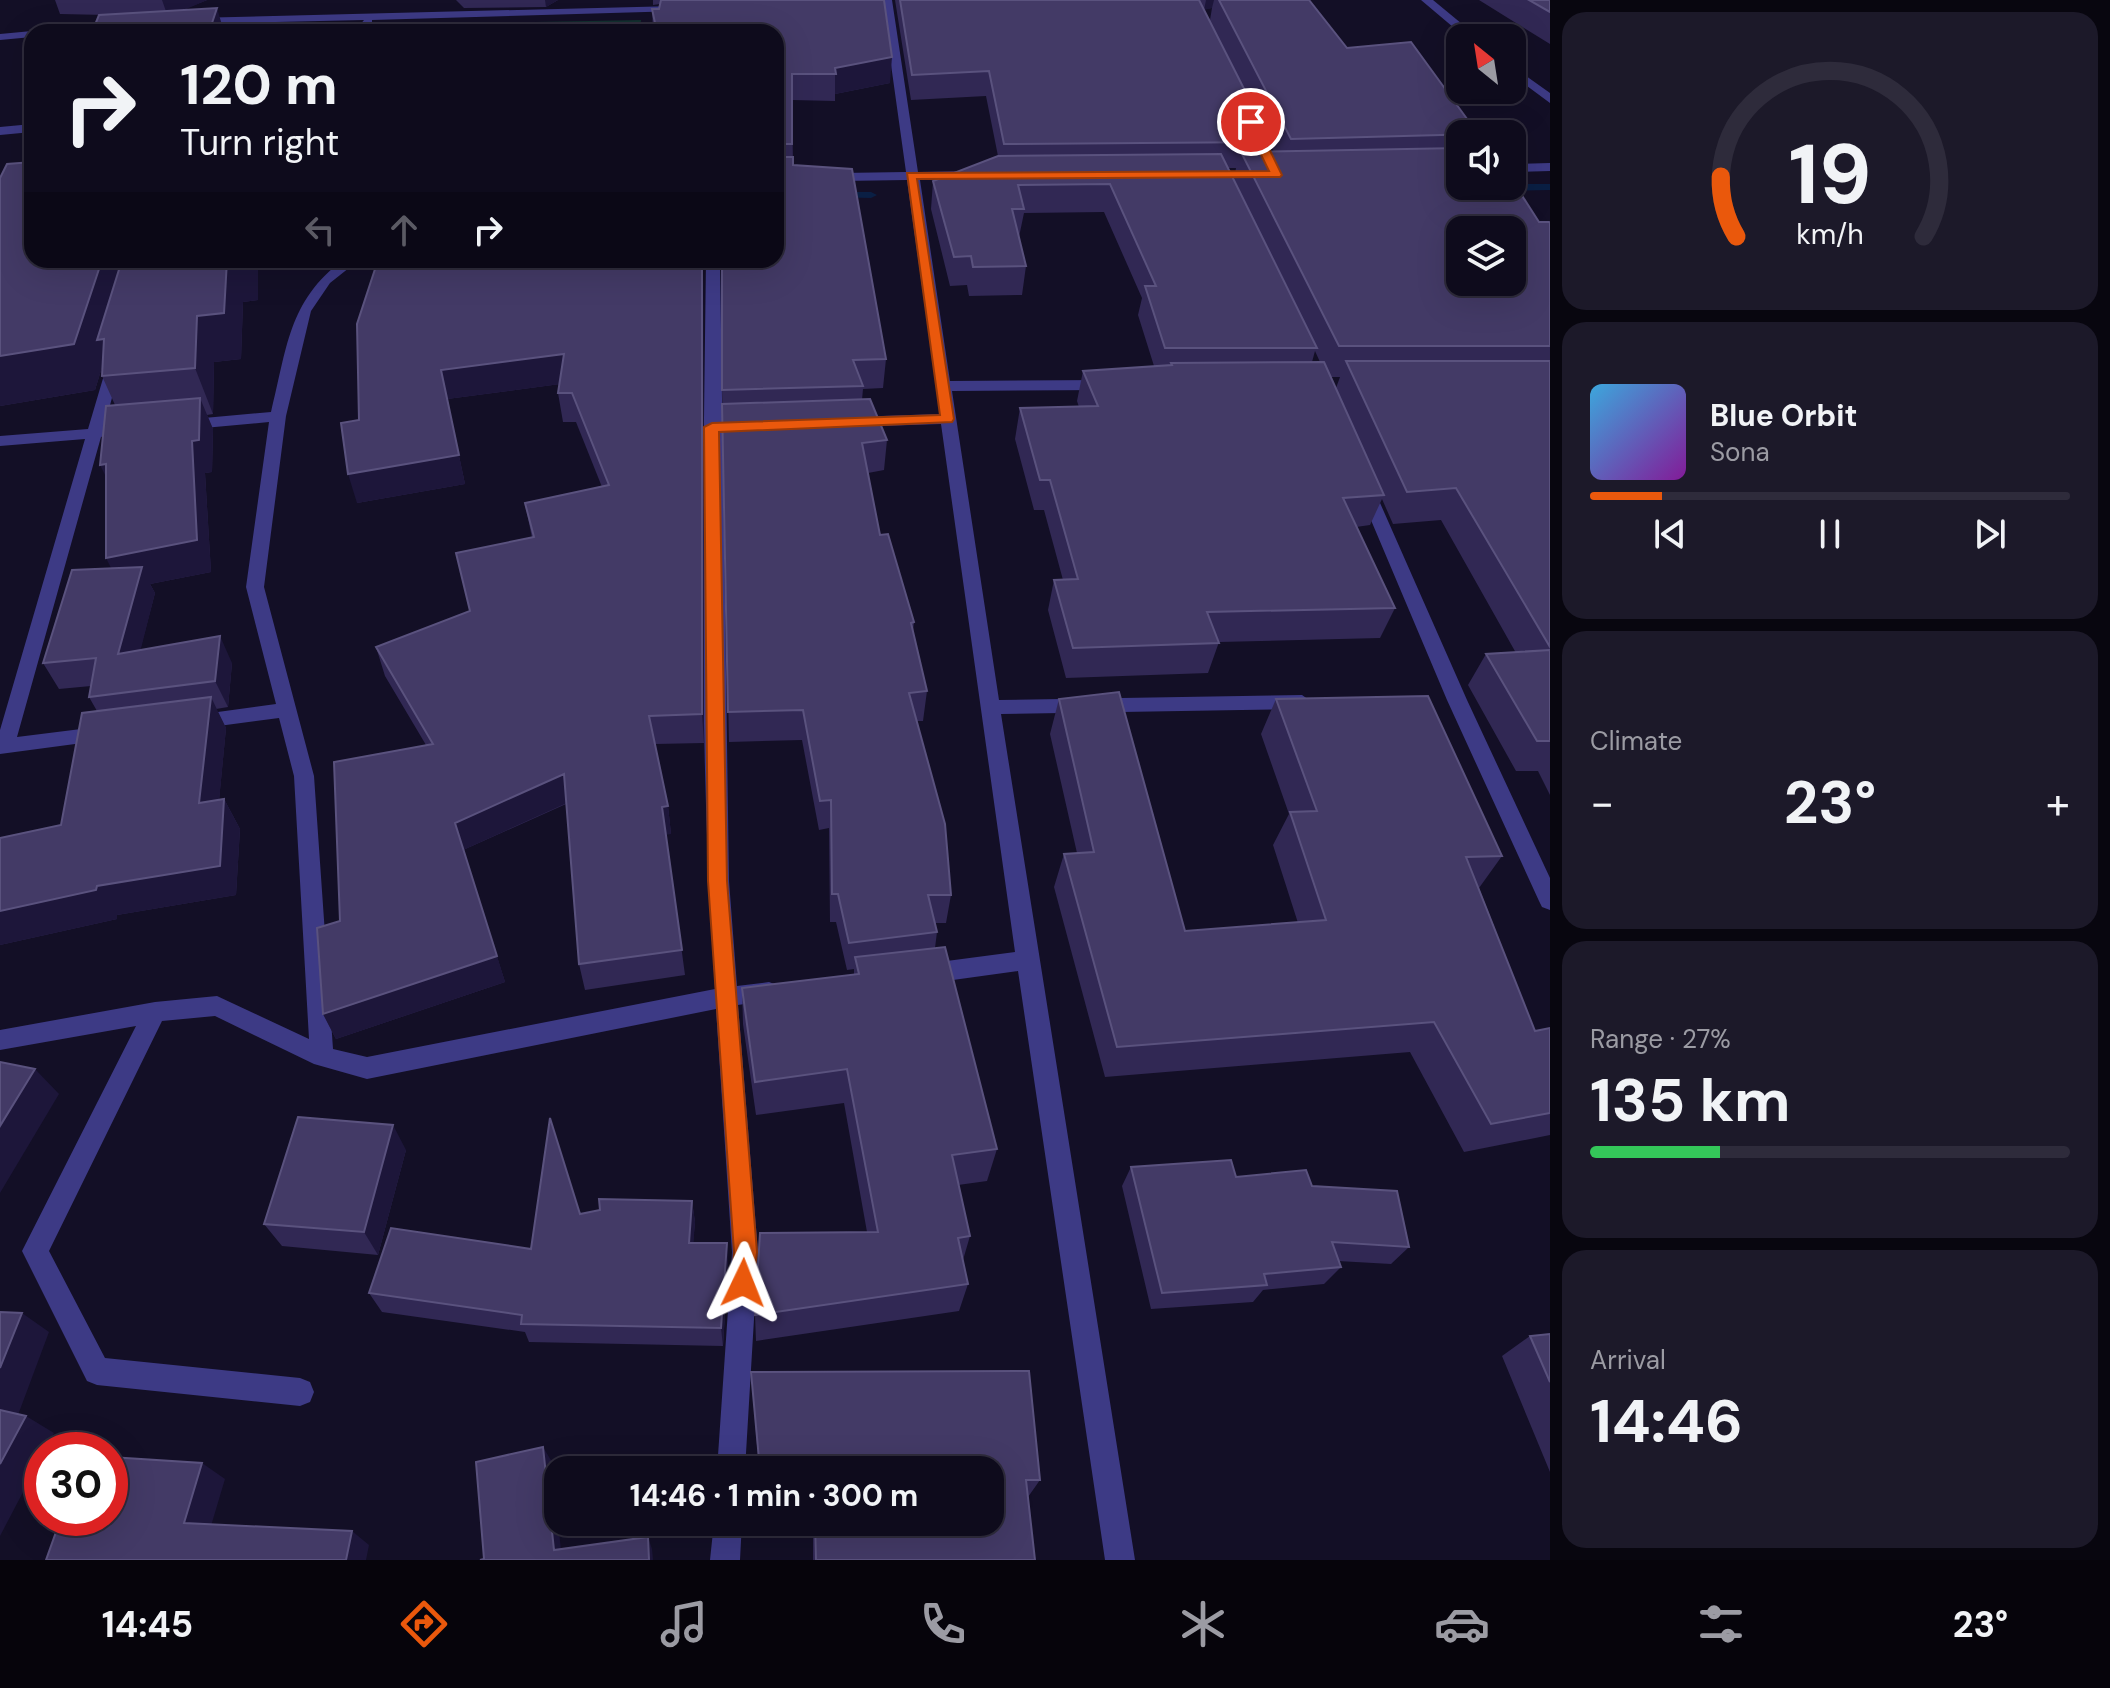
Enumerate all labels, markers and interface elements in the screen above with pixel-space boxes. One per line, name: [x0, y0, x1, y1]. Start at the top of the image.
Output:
north arrow: [1446, 24, 1526, 104]
map controls: [1446, 24, 1526, 296]
text: 120 m: [180, 48, 338, 121]
icon: right: [48, 56, 152, 160]
pin: [1217, 88, 1285, 156]
icon: arrive: [1229, 100, 1273, 144]
text: Turn right: [180, 119, 339, 166]
text: 19: [1788, 119, 1872, 228]
button: sound: [1446, 120, 1526, 200]
icon: left: [298, 208, 342, 252]
icon: ahead: [382, 208, 426, 252]
icon: right: [466, 208, 510, 252]
button: layers: [1446, 216, 1526, 296]
text: km/h: [1796, 216, 1864, 253]
text: Blue Orbit: [1710, 396, 1857, 435]
text: Sona: [1710, 435, 1770, 469]
icon: previous: [1648, 512, 1692, 556]
icon: pause: [1808, 512, 1852, 556]
icon: next: [1968, 512, 2012, 556]
text: Climate: [1590, 724, 1682, 758]
text: 23°: [1784, 763, 1876, 842]
text: −: [1590, 774, 1614, 832]
text: +: [2046, 774, 2070, 832]
text: Range · 27%: [1590, 1022, 1731, 1056]
text: 135 km: [1590, 1061, 1791, 1140]
position arrow: [701, 1241, 785, 1325]
text: Arrival: [1590, 1343, 1666, 1377]
text: 14:46: [1590, 1382, 1743, 1461]
speed limit sign: 30: [24, 1432, 128, 1536]
text: 14:46 · 1 min · 300 m: [630, 1476, 918, 1515]
icon: directions: [396, 1596, 452, 1652]
icon: music: [656, 1596, 712, 1652]
icon: phone: [915, 1596, 971, 1652]
icon: climate: [1175, 1596, 1231, 1652]
icon: car: [1434, 1596, 1490, 1652]
icon: filters: [1693, 1596, 1749, 1652]
text: 14:45: [102, 1601, 193, 1648]
text: 23°: [1953, 1601, 2008, 1648]

